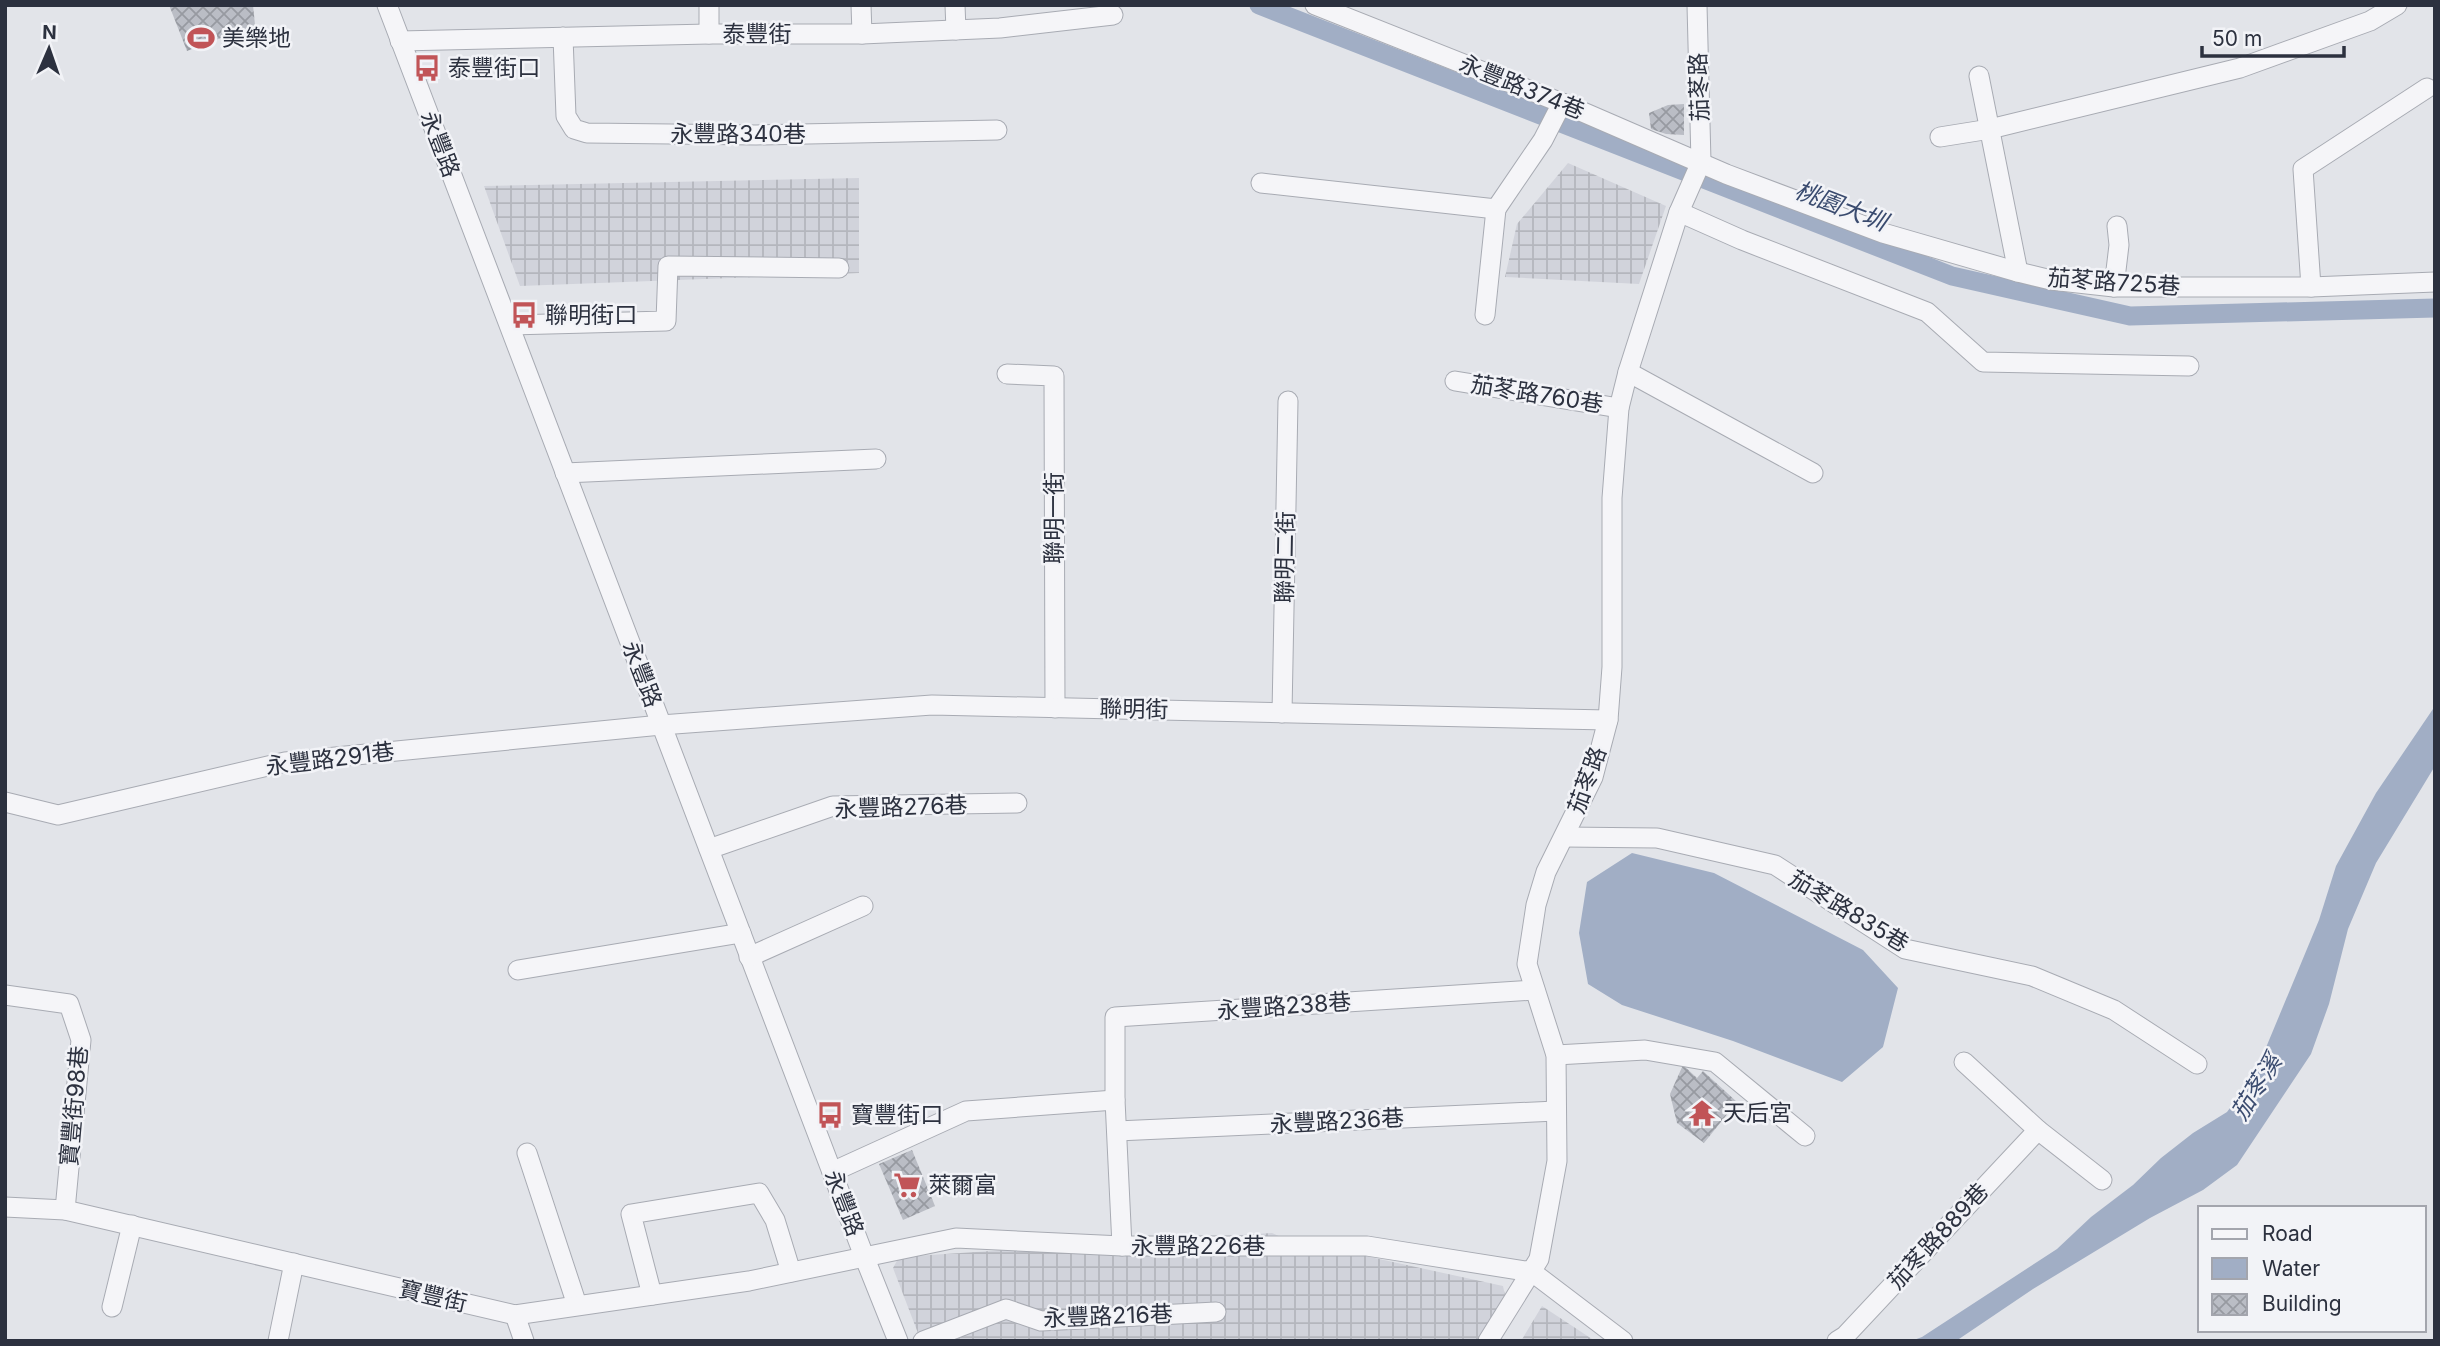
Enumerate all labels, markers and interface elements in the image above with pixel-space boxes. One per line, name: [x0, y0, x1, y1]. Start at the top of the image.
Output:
north arrow: [14, 14, 84, 84]
scale bar: [2202, 14, 2344, 58]
street label: 泰豐街: [723, 20, 792, 48]
text: N: [42, 21, 57, 44]
sports icon: 美樂地: [186, 23, 216, 53]
place label: 美樂地: [222, 24, 291, 52]
text: 50 m: [2212, 26, 2262, 51]
street label: 永豐路374巷: [1455, 49, 1589, 125]
street label: 茄苳路: [1684, 52, 1714, 122]
bus stop icon: 泰豐街口: [412, 53, 442, 83]
place label: 泰豐街口: [448, 54, 540, 82]
street label: 永豐路: [415, 107, 465, 181]
street label: 永豐路340巷: [670, 120, 806, 148]
water label: 桃園大圳: [1791, 175, 1894, 238]
street label: 茄苳路725巷: [2047, 263, 2181, 301]
bus stop icon: 聯明街口: [509, 300, 539, 330]
place label: 聯明街口: [545, 301, 637, 329]
street label: 茄苳路760巷: [1469, 370, 1605, 418]
street label: 聯明一街: [1040, 472, 1068, 564]
street label: 聯明二街: [1270, 511, 1300, 603]
street label: 永豐路: [617, 637, 667, 711]
street label: 聯明街: [1099, 694, 1169, 724]
street label: 永豐路291巷: [264, 737, 396, 781]
street label: 茄苳路: [1562, 743, 1612, 817]
street label: 永豐路276巷: [834, 791, 968, 823]
street label: 茄苳路835巷: [1784, 864, 1914, 958]
street label: 永豐路238巷: [1216, 987, 1352, 1025]
street label: 寶豐街98巷: [55, 1045, 93, 1167]
water label: 茄苳溪: [2225, 1046, 2289, 1125]
temple icon: 天后宮: [1687, 1098, 1717, 1128]
place label: 天后宮: [1723, 1099, 1792, 1127]
bus stop icon: 寶豐街口: [815, 1100, 845, 1130]
place label: 寶豐街口: [851, 1101, 943, 1129]
street label: 永豐路236巷: [1269, 1103, 1405, 1139]
street label: 永豐路: [819, 1166, 869, 1240]
supermarket icon: 萊爾富: [892, 1170, 922, 1200]
place label: 萊爾富: [928, 1171, 997, 1199]
street label: 茄苳路889巷: [1882, 1177, 1994, 1295]
legend: [2198, 1206, 2426, 1332]
text: Road: [2262, 1221, 2313, 1246]
street label: 永豐路226巷: [1131, 1232, 1265, 1260]
text: Water: [2262, 1256, 2320, 1281]
street label: 寶豐街: [396, 1275, 470, 1317]
text: Building: [2262, 1291, 2342, 1316]
street label: 永豐路216巷: [1043, 1300, 1173, 1332]

